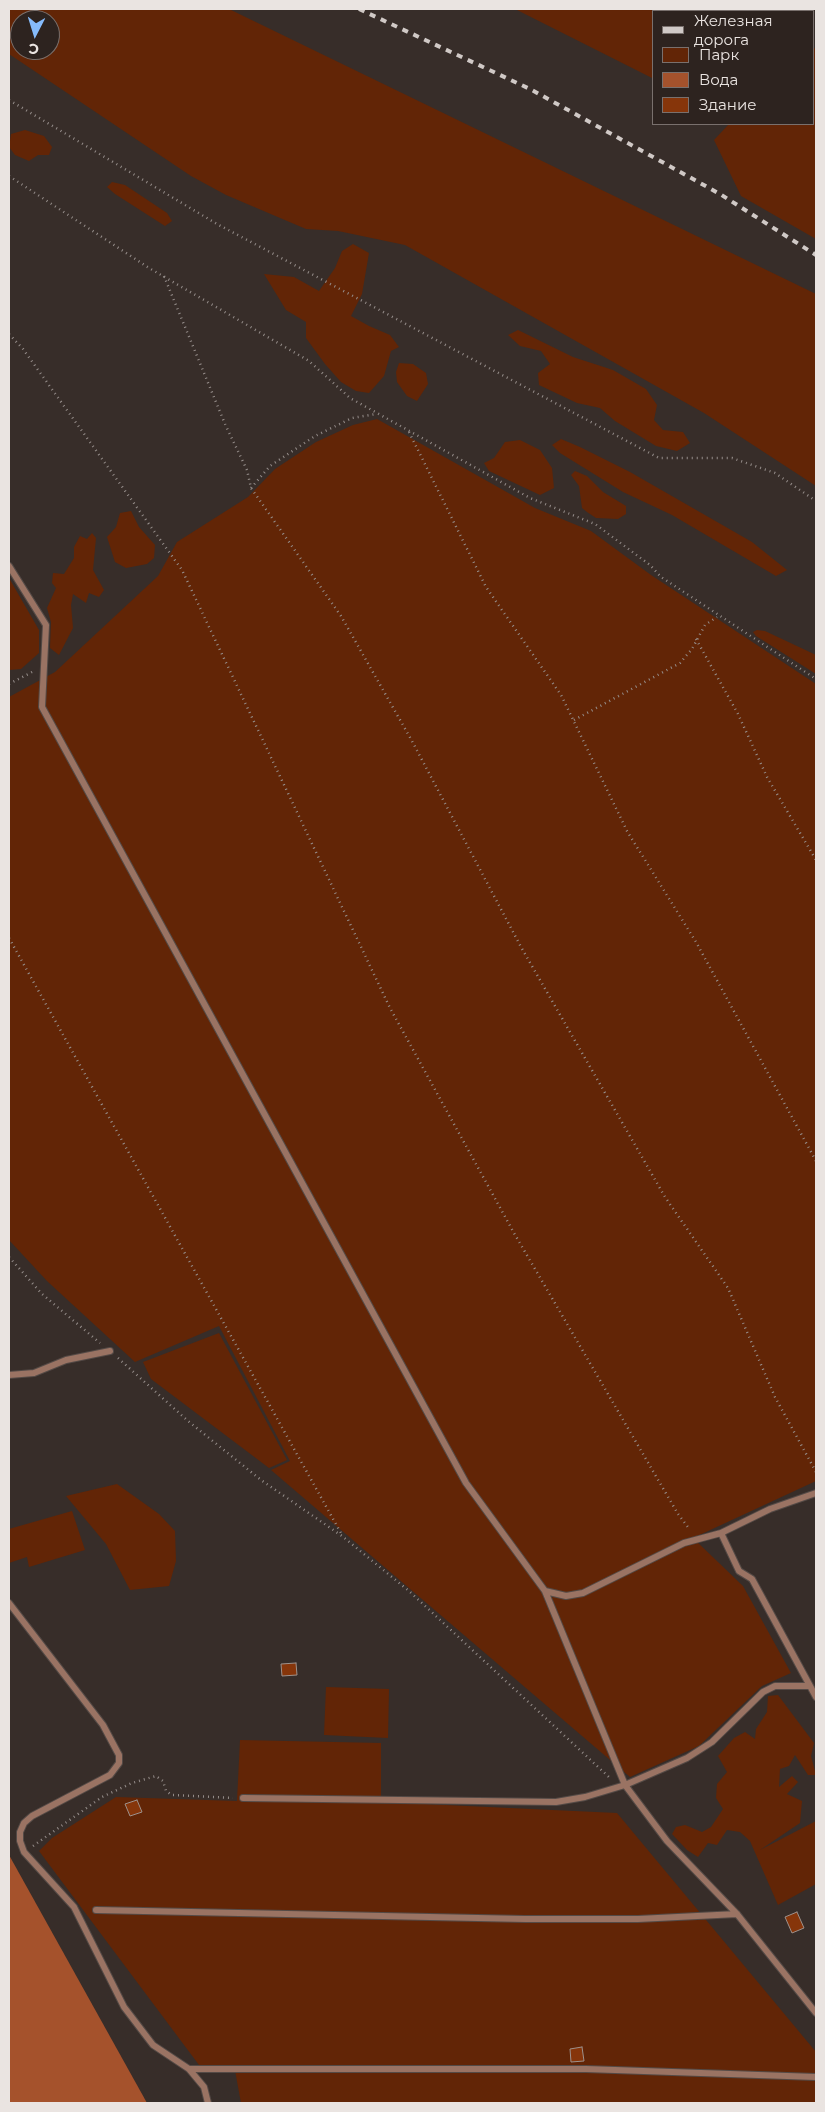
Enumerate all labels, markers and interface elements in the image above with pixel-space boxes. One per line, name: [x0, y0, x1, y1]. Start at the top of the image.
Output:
north arrow: [10, 10, 60, 60]
legend: [652, 10, 815, 125]
text: Железная дорога: [694, 11, 773, 49]
text: С: [28, 40, 40, 58]
text: Парк: [699, 45, 739, 64]
text: Вода: [699, 70, 738, 89]
text: Здание: [699, 95, 757, 114]

